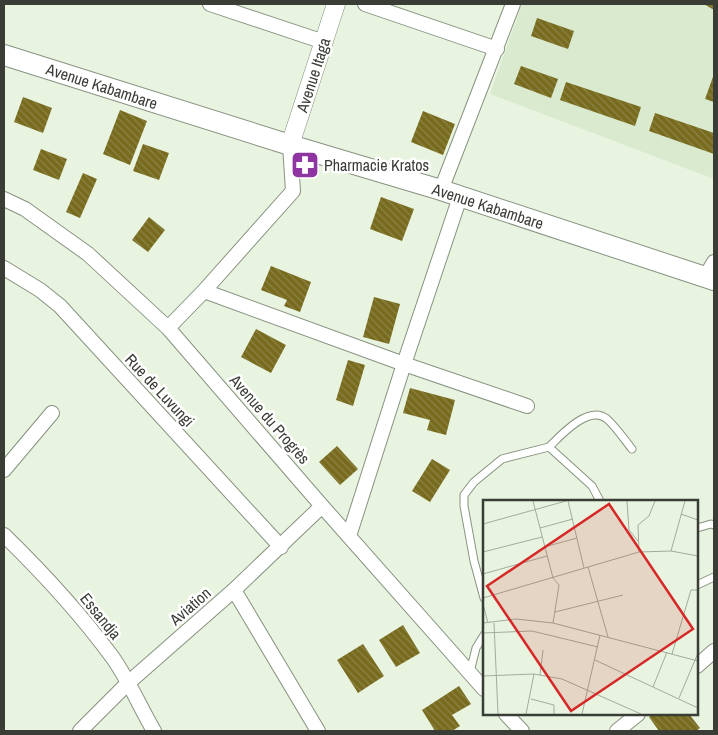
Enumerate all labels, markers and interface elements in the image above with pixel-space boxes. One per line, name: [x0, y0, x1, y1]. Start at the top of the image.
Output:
street label: Avenue Itaga: [290, 34, 336, 116]
street label: Avenue Kabambare: [43, 57, 160, 114]
pharmacy icon: Pharmacie Kratos: [290, 150, 320, 180]
place label: Pharmacie Kratos: [324, 154, 429, 176]
street label: Avenue Kabambare: [429, 177, 546, 234]
street label: Rue de Luvungi: [120, 349, 200, 431]
street label: Avenue du Progrès: [224, 369, 315, 469]
inset map: [483, 500, 698, 715]
street label: Aviation: [164, 582, 215, 631]
street label: Essandja: [75, 588, 127, 644]

